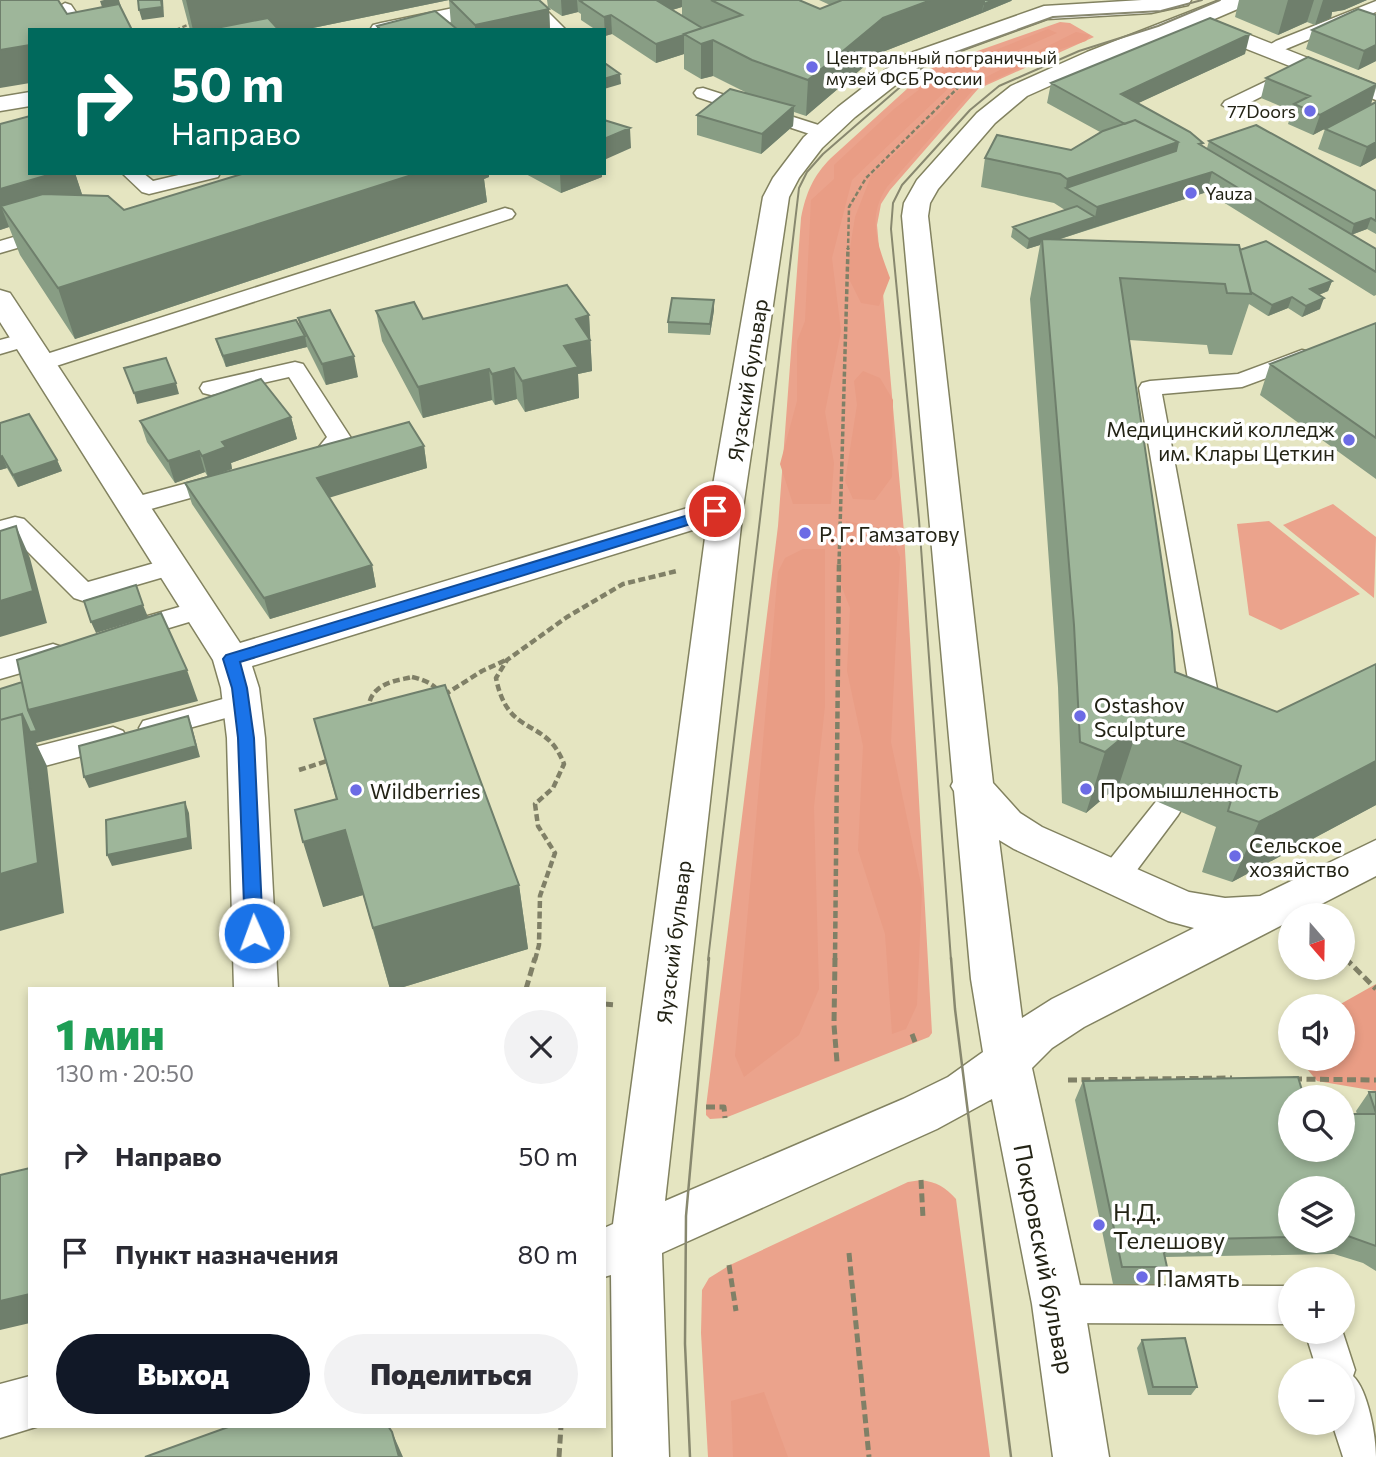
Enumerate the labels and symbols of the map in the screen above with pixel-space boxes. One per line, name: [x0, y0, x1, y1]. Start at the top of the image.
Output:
place label: Центральный пограничный музей ФСБ России: [826, 46, 1057, 89]
marker: Центральный пограничный музей ФСБ России: [804, 59, 820, 75]
place label: 77Doors: [1227, 100, 1296, 122]
marker: 77Doors: [1302, 103, 1318, 119]
place label: Yauza: [1205, 182, 1253, 204]
marker: Yauza: [1183, 185, 1199, 201]
street label: Яузский бульвар: [722, 297, 772, 463]
place label: Медицинский колледж им. Клары Цеткин: [1106, 416, 1335, 465]
marker: Медицинский колледж им. Клары Цеткин: [1341, 432, 1357, 448]
pin: [685, 481, 745, 541]
place label: Р. Г. Гамзатову: [819, 521, 960, 546]
marker: Р. Г. Гамзатову: [797, 525, 813, 541]
place label: Ostashov Sculpture: [1094, 692, 1185, 741]
marker: Ostashov Sculpture: [1072, 708, 1088, 724]
place label: Промышленность: [1100, 777, 1279, 802]
place label: Wildberries: [370, 778, 481, 803]
marker: Промышленность: [1078, 781, 1094, 797]
marker: Wildberries: [348, 782, 364, 798]
place label: Сельское хозяйство: [1249, 832, 1349, 881]
marker: Сельское хозяйство: [1227, 848, 1243, 864]
street label: Яузский бульвар: [651, 859, 695, 1025]
position arrow: [217, 896, 291, 970]
north arrow: [1278, 903, 1354, 980]
street label: Покровский бульвар: [1008, 1141, 1082, 1377]
place label: Н.Д. Телешову: [1113, 1197, 1225, 1254]
marker: Н.Д. Телешову: [1091, 1217, 1107, 1233]
place label: Память: [1156, 1263, 1240, 1292]
marker: Память: [1134, 1269, 1150, 1285]

